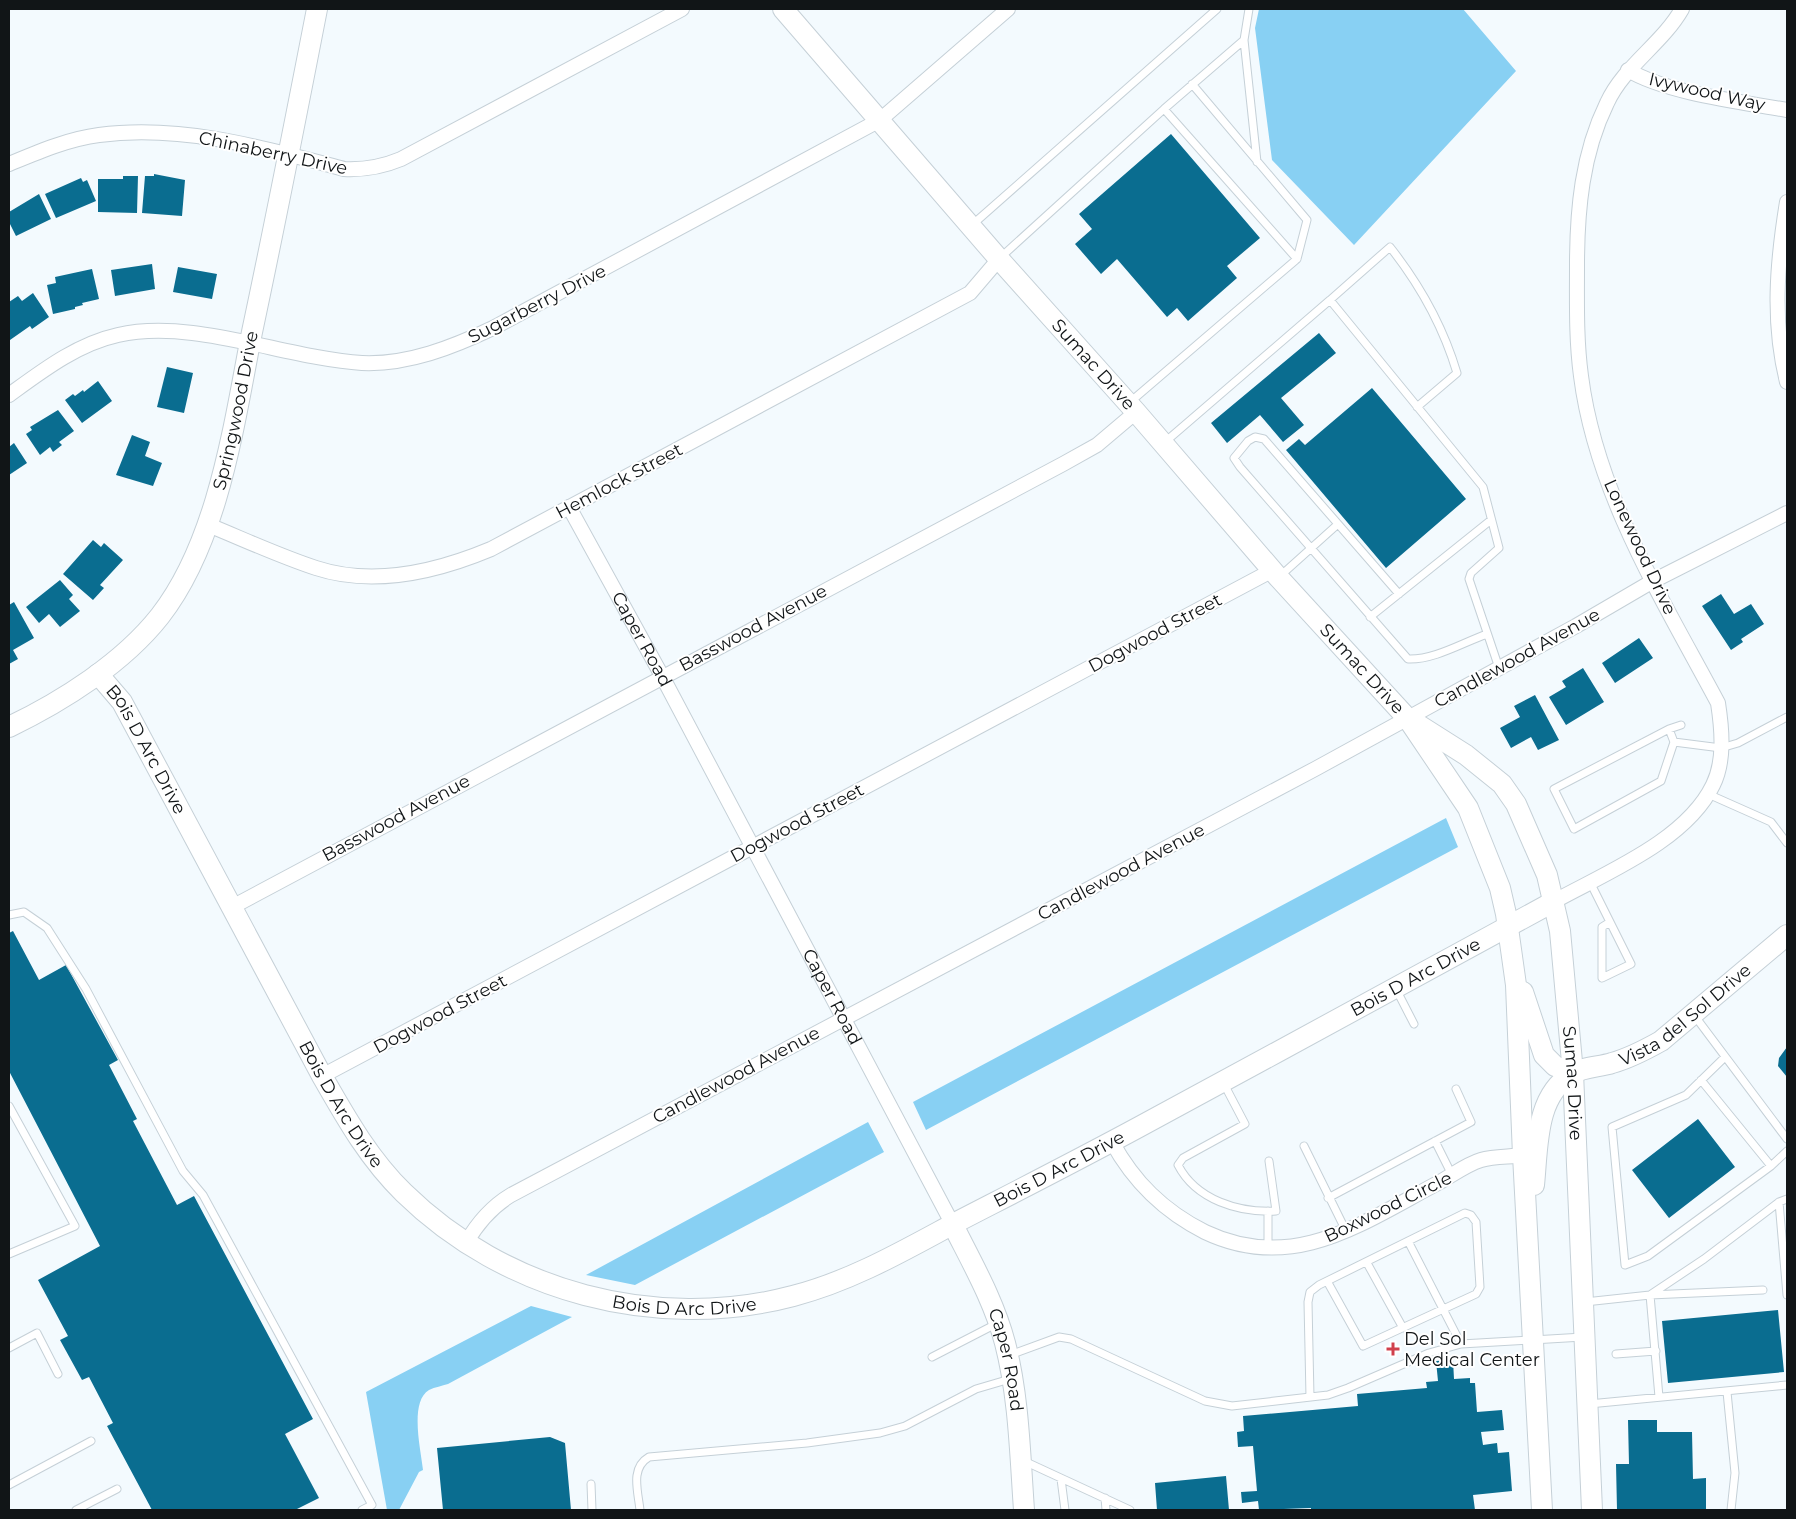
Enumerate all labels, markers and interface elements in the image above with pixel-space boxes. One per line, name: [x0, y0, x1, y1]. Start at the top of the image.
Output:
street label: Ivywood Way: [1647, 68, 1768, 116]
street label: Chinaberry Drive: [197, 126, 349, 180]
street label: Sugarberry Drive: [464, 260, 610, 348]
street label: Sumac Drive: [1047, 314, 1140, 415]
street label: Springwood Drive: [208, 329, 263, 493]
street label: Hemlock Street: [552, 438, 686, 524]
street label: Lonewood Drive: [1599, 476, 1681, 618]
street label: Basswood Avenue: [675, 580, 831, 676]
street label: Caper Road: [607, 588, 677, 691]
street label: Dogwood Street: [1085, 589, 1225, 677]
street label: Candlewood Avenue: [1430, 603, 1604, 713]
street label: Sumac Drive: [1315, 619, 1409, 719]
street label: Bois D Arc Drive: [101, 680, 191, 818]
street label: Basswood Avenue: [318, 770, 474, 866]
street label: Dogwood Street: [727, 779, 867, 867]
street label: Candlewood Avenue: [1034, 819, 1208, 925]
street label: Bois D Arc Drive: [1347, 933, 1484, 1021]
street label: Caper Road: [798, 945, 866, 1049]
street label: Vista del Sol Drive: [1616, 959, 1756, 1071]
street label: Dogwood Street: [370, 970, 510, 1058]
street label: Candlewood Avenue: [649, 1022, 823, 1128]
street label: Sumac Drive: [1558, 1025, 1587, 1141]
street label: Bois D Arc Drive: [294, 1037, 388, 1172]
street label: Bois D Arc Drive: [990, 1126, 1128, 1212]
street label: Boxwood Circle: [1321, 1167, 1455, 1247]
street label: Bois D Arc Drive: [610, 1291, 758, 1320]
street label: Caper Road: [983, 1305, 1028, 1413]
place label: Del Sol Medical Center: [1404, 1328, 1540, 1371]
marker: Del Sol Medical Center: [1386, 1342, 1400, 1356]

